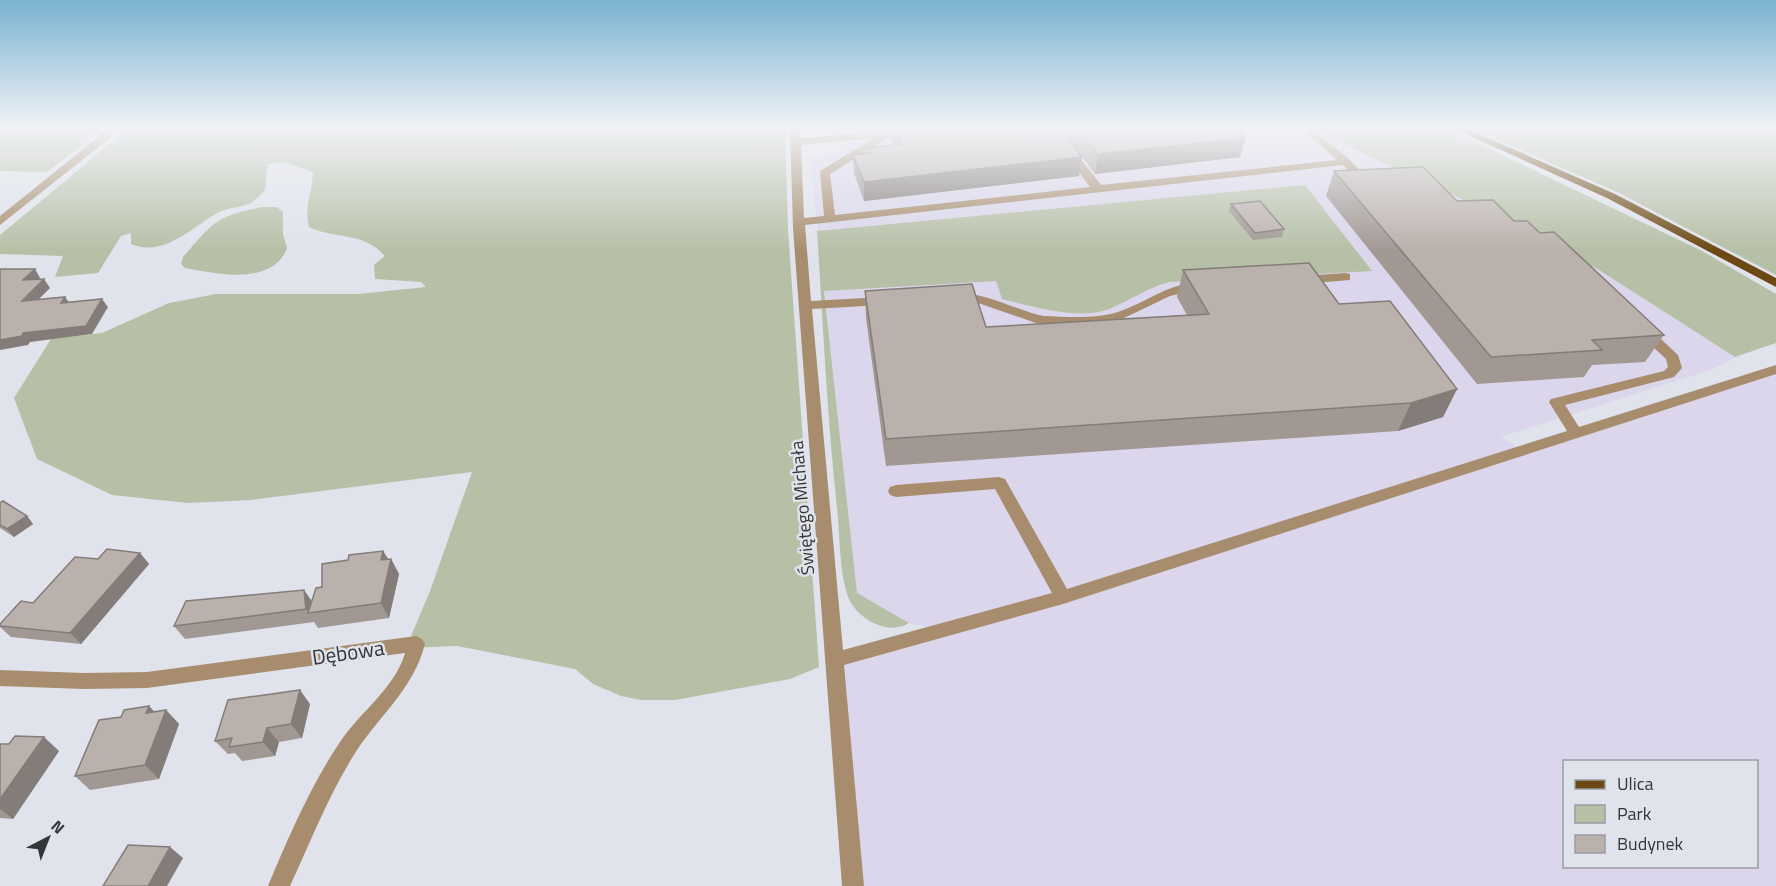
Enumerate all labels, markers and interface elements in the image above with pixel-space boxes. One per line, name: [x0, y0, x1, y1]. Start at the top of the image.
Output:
street label: Świętego Michała: [783, 440, 821, 576]
street label: Dębowa: [310, 631, 387, 673]
legend: [1563, 760, 1758, 868]
text: Ulica: [1617, 770, 1654, 797]
text: Park: [1617, 800, 1652, 827]
north arrow: [18, 808, 78, 868]
text: N: [46, 814, 70, 839]
text: Budynek: [1617, 830, 1684, 857]

